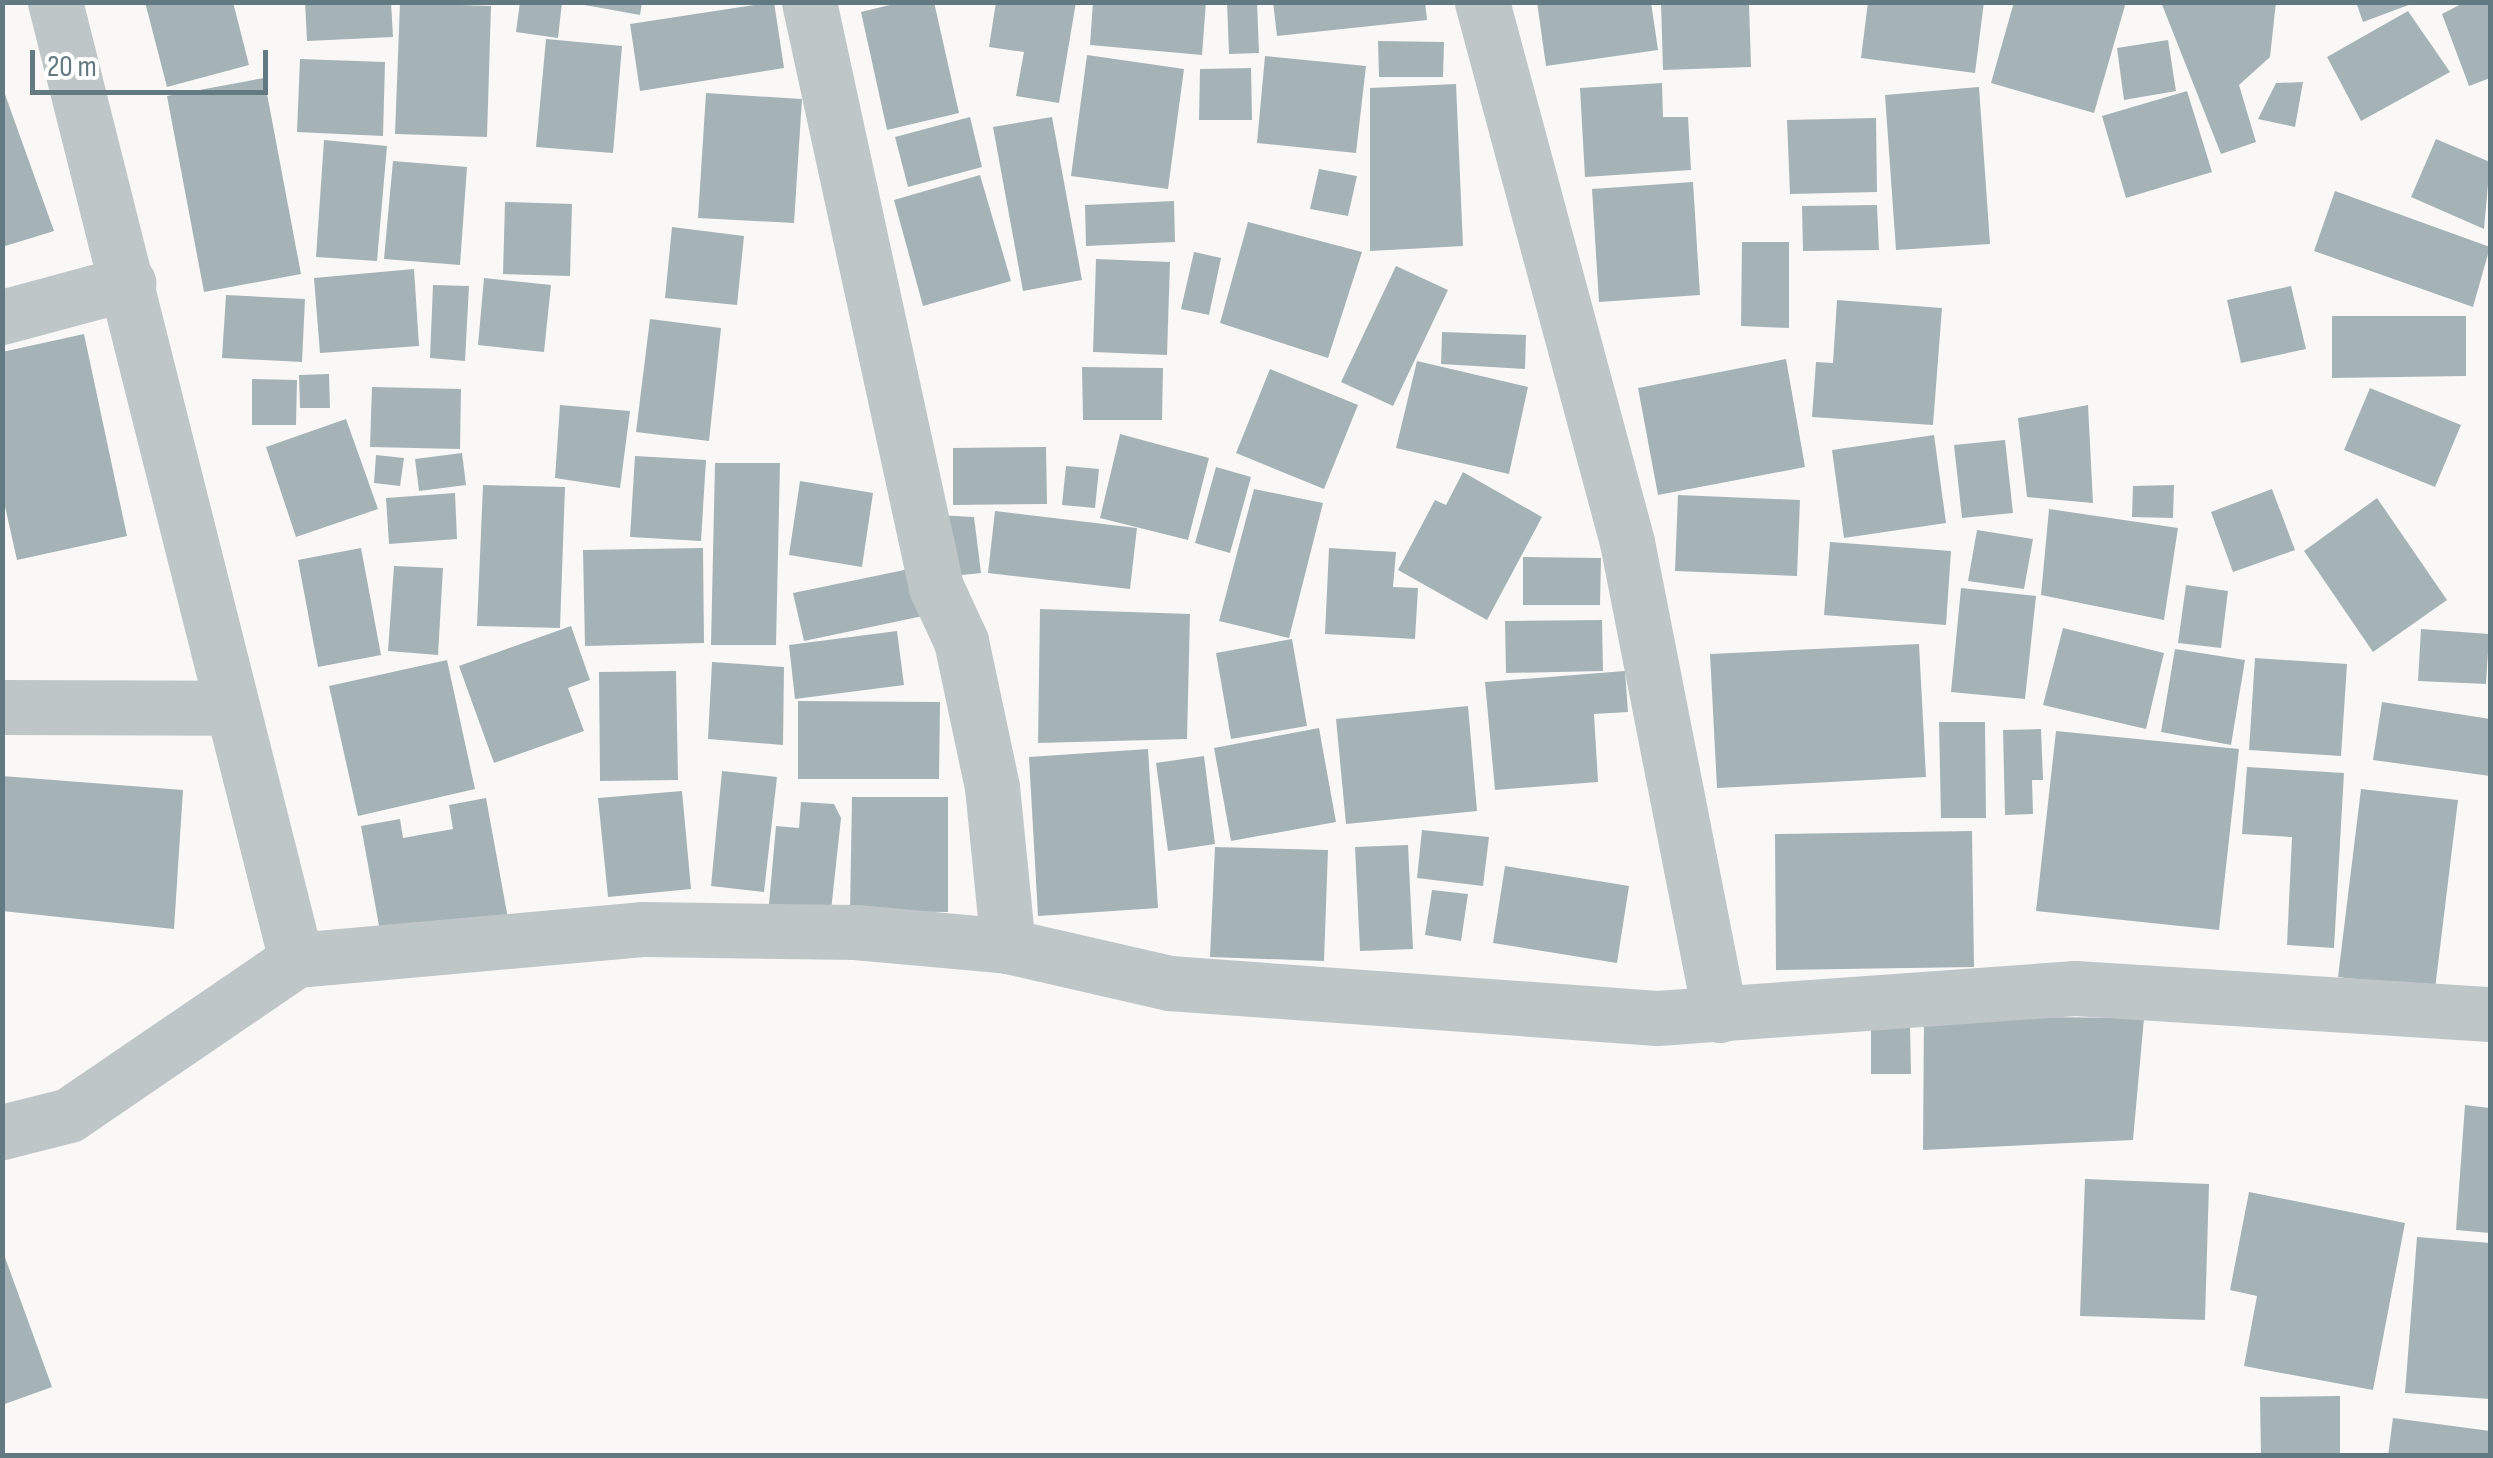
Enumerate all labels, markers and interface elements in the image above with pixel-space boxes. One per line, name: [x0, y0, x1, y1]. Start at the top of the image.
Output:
scale bar: [35, 30, 272, 92]
text: 20 m: [47, 49, 97, 85]

